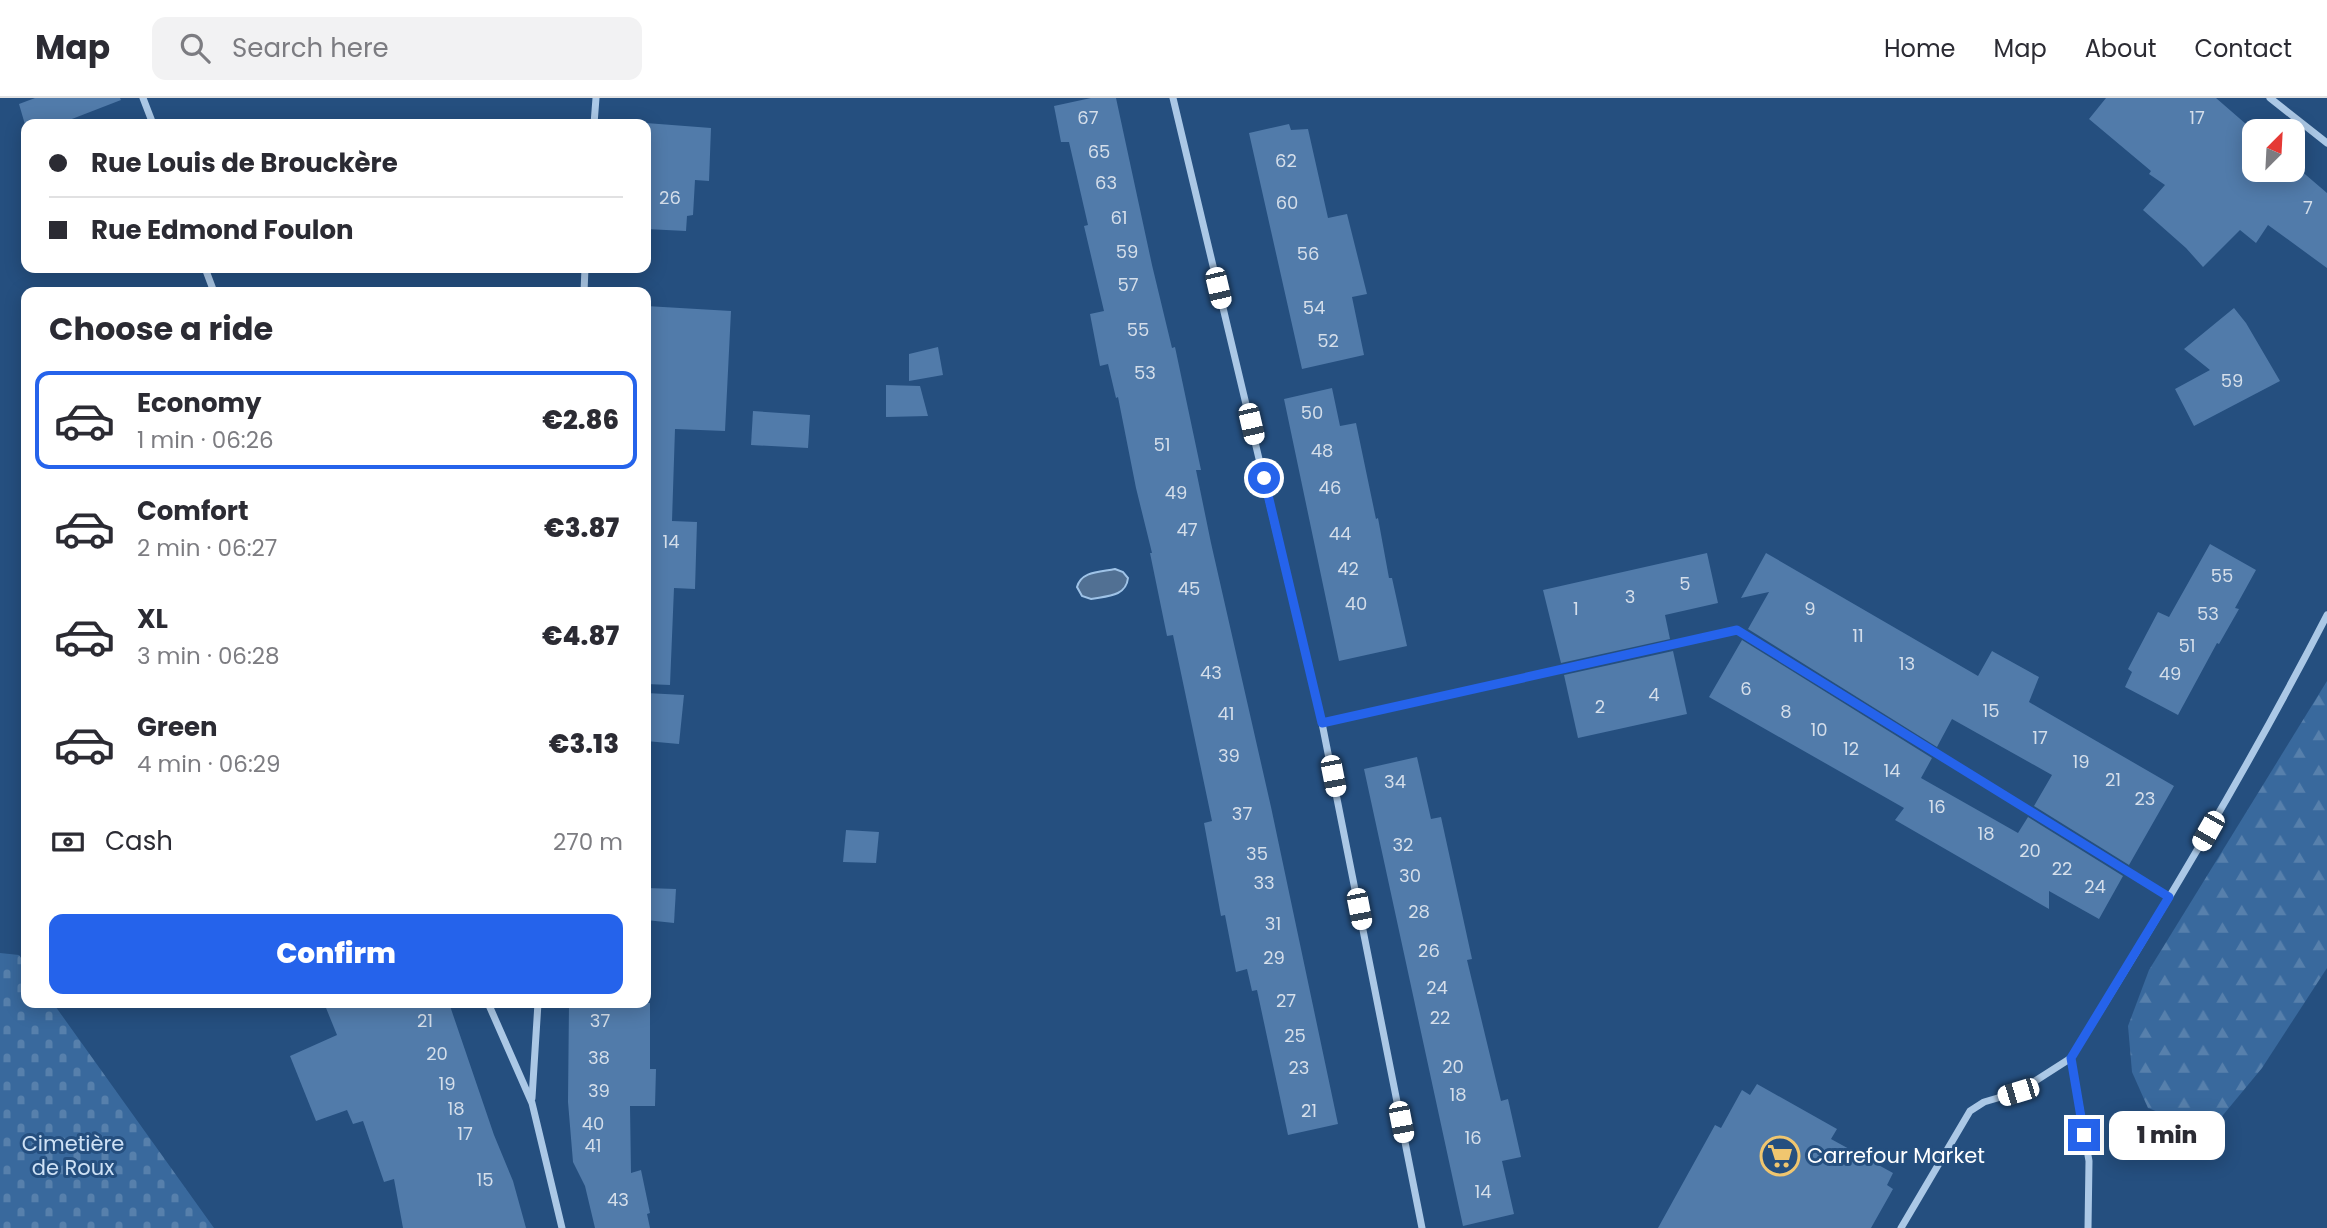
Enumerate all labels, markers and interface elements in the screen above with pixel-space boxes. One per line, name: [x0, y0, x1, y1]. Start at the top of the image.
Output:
search box: [152, 17, 642, 80]
text: Map: [35, 24, 110, 71]
icon: search: [176, 29, 214, 67]
text: Search here: [232, 30, 389, 66]
text: Home: [1884, 32, 1956, 65]
text: Map: [1994, 32, 2047, 65]
text: About: [2085, 32, 2156, 65]
text: Contact: [2194, 32, 2292, 65]
house number: 67: [1077, 105, 1099, 130]
house number: 17: [2189, 105, 2205, 130]
north arrow: [2242, 119, 2305, 182]
map controls: [2242, 119, 2305, 182]
house number: 65: [1088, 139, 1110, 164]
text: Rue Louis de Brouckère: [91, 145, 398, 181]
house number: 62: [1275, 148, 1297, 173]
house number: 63: [1095, 170, 1117, 195]
house number: 26: [659, 185, 681, 210]
house number: 60: [1276, 190, 1298, 215]
house number: 7: [2303, 195, 2313, 220]
house number: 61: [1110, 205, 1128, 230]
text: Rue Edmond Foulon: [91, 212, 354, 248]
house number: 59: [1116, 239, 1138, 264]
house number: 56: [1297, 241, 1319, 266]
car: [1204, 265, 1233, 311]
house number: 57: [1117, 272, 1139, 297]
house number: 54: [1303, 295, 1325, 320]
text: Choose a ride: [49, 306, 273, 351]
house number: 55: [1127, 317, 1149, 342]
house number: 52: [1317, 328, 1339, 353]
house number: 53: [1134, 360, 1156, 385]
house number: 59: [2221, 368, 2243, 393]
text: Economy: [137, 385, 261, 421]
icon: car: [53, 389, 116, 452]
house number: 50: [1301, 400, 1323, 425]
car: [1237, 401, 1266, 447]
text: €2.86: [542, 402, 619, 438]
text: 1 min · 06:26: [137, 424, 274, 456]
house number: 51: [1153, 432, 1171, 457]
house number: 48: [1311, 438, 1333, 463]
route start: [1248, 462, 1280, 494]
house number: 46: [1319, 475, 1341, 500]
house number: 49: [1165, 480, 1187, 505]
text: Comfort: [137, 493, 249, 529]
icon: car: [53, 497, 116, 560]
text: €3.87: [544, 510, 619, 546]
house number: 47: [1176, 517, 1198, 542]
house number: 44: [1329, 521, 1351, 546]
house number: 14: [662, 529, 680, 554]
text: 2 min · 06:27: [137, 532, 277, 564]
house number: 42: [1337, 556, 1359, 581]
house number: 55: [2211, 563, 2233, 588]
house number: 5: [1679, 571, 1691, 596]
house number: 45: [1178, 576, 1200, 601]
house number: 3: [1625, 584, 1635, 609]
house number: 40: [1345, 591, 1367, 616]
house number: 1: [1573, 596, 1579, 621]
house number: 9: [1804, 596, 1816, 621]
text: XL: [137, 601, 168, 637]
house number: 53: [2197, 601, 2219, 626]
icon: car: [53, 605, 116, 668]
text: €4.87: [542, 618, 619, 654]
house number: 11: [1852, 623, 1864, 648]
house number: 51: [2178, 633, 2196, 658]
text: 3 min · 06:28: [137, 640, 280, 672]
house number: 13: [1899, 651, 1915, 676]
house number: 43: [1200, 660, 1222, 685]
house number: 49: [2159, 661, 2181, 686]
house number: 6: [1740, 676, 1752, 701]
house number: 4: [1648, 682, 1660, 707]
house number: 2: [1595, 694, 1605, 719]
house number: 15: [1982, 698, 2000, 723]
house number: 8: [1780, 699, 1792, 724]
house number: 41: [1217, 701, 1235, 726]
text: Green: [137, 709, 218, 745]
icon: car: [53, 713, 116, 776]
house number: 10: [1810, 717, 1828, 742]
house number: 17: [2032, 725, 2048, 750]
text: €3.13: [549, 726, 619, 762]
house number: 12: [1843, 736, 1859, 761]
house number: 39: [1218, 743, 1240, 768]
text: 4 min · 06:29: [137, 748, 281, 780]
house number: 19: [2072, 749, 2090, 774]
car: [1319, 753, 1348, 799]
house number: 14: [1883, 758, 1901, 783]
house number: 21: [2105, 767, 2121, 792]
house number: 34: [1384, 769, 1406, 794]
house number: 23: [2135, 786, 2155, 811]
house number: 16: [1928, 794, 1946, 819]
house number: 37: [1232, 801, 1252, 826]
car: [2189, 808, 2228, 854]
house number: 18: [1977, 821, 1995, 846]
icon: cash: [49, 823, 87, 861]
text: Cash: [105, 823, 173, 859]
text: 270 m: [553, 826, 623, 858]
house number: 32: [1393, 832, 1413, 857]
house number: 20: [2019, 838, 2041, 863]
house number: 35: [1246, 841, 1268, 866]
house number: 22: [2052, 856, 2072, 881]
house number: 30: [1399, 863, 1421, 888]
house number: 33: [1253, 870, 1275, 895]
house number: 24: [2084, 874, 2106, 899]
car: [1345, 886, 1374, 932]
house number: 28: [1408, 899, 1430, 924]
house number: 31: [1265, 911, 1281, 936]
button: Confirm: [49, 914, 623, 994]
house number: 26: [1418, 938, 1440, 963]
house number: 29: [1263, 945, 1285, 970]
house number: 24: [1426, 975, 1448, 1000]
house number: 27: [1276, 988, 1296, 1013]
house number: 22: [1430, 1005, 1450, 1030]
house number: 21: [417, 1008, 433, 1033]
house number: 37: [590, 1008, 610, 1033]
house number: 25: [1284, 1023, 1306, 1048]
house number: 20: [426, 1041, 448, 1066]
house number: 38: [588, 1045, 610, 1070]
house number: 20: [1442, 1054, 1464, 1079]
house number: 23: [1289, 1055, 1309, 1080]
house number: 19: [438, 1071, 456, 1096]
car: [1995, 1076, 2042, 1108]
house number: 39: [588, 1078, 610, 1103]
house number: 18: [1449, 1082, 1467, 1107]
house number: 18: [447, 1096, 465, 1121]
house number: 21: [1301, 1098, 1317, 1123]
car: [1387, 1099, 1416, 1145]
callout: 1 min: [2108, 1110, 2224, 1160]
house number: 40: [582, 1111, 604, 1136]
route end: [2068, 1119, 2100, 1151]
text: 1 min: [2137, 1119, 2197, 1151]
house number: 17: [457, 1121, 473, 1146]
house number: 16: [1464, 1125, 1482, 1150]
park label: Cimetière de Roux: [22, 1129, 124, 1182]
house number: 41: [584, 1133, 602, 1158]
supermarket icon: Carrefour Market: [1759, 1135, 1801, 1177]
place label: Carrefour Market: [1807, 1141, 1985, 1170]
house number: 15: [476, 1167, 494, 1192]
house number: 14: [1474, 1179, 1492, 1204]
house number: 43: [607, 1187, 629, 1212]

